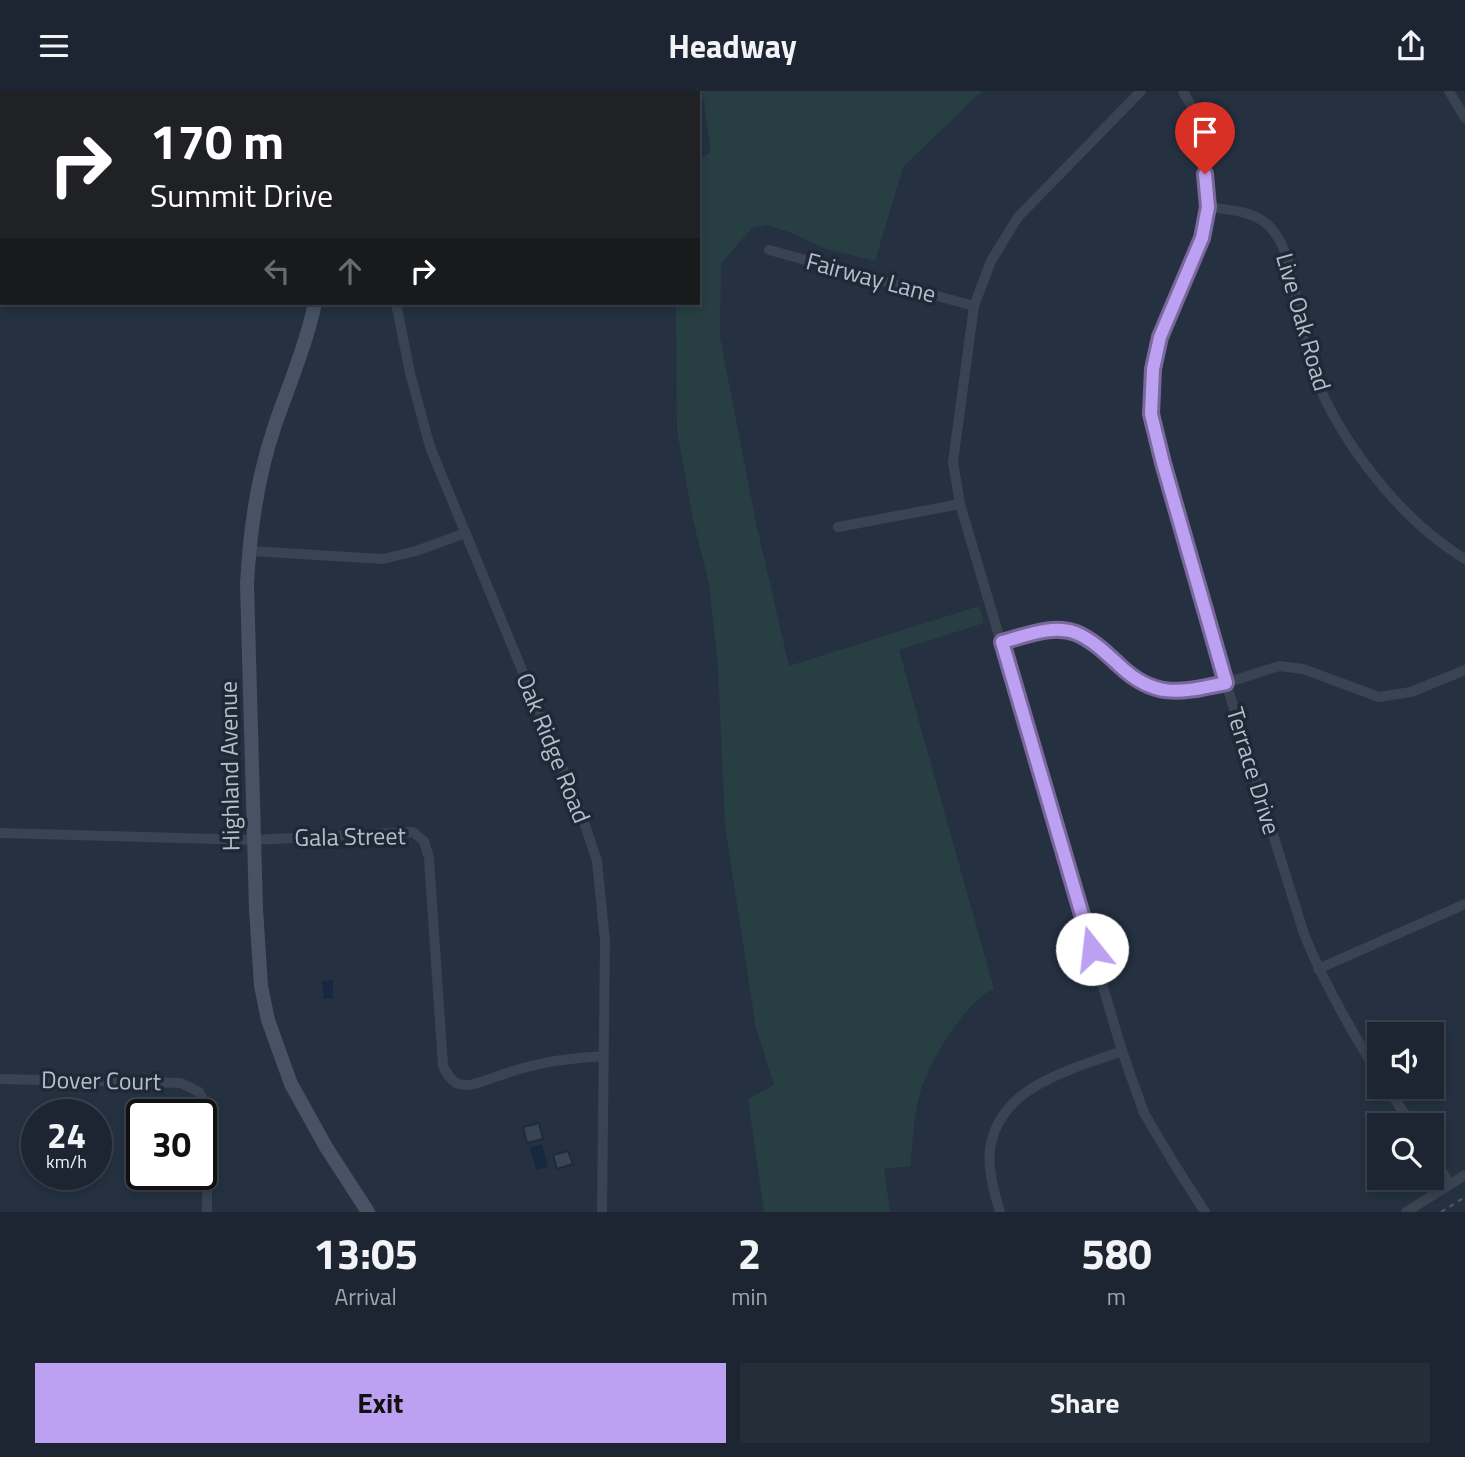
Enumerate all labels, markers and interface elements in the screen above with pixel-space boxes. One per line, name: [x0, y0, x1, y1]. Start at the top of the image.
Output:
text: Headway: [668, 22, 797, 70]
icon: menu: [35, 27, 73, 65]
icon: share: [1392, 27, 1430, 65]
pin: [1175, 102, 1235, 174]
text: 170 m: [150, 103, 284, 178]
icon: arrive: [1186, 113, 1224, 151]
icon: right: [35, 119, 126, 210]
text: Summit Drive: [150, 171, 333, 219]
street label: Fairway Lane: [802, 242, 940, 312]
street label: Live Oak Road: [1267, 248, 1341, 395]
icon: left: [258, 252, 296, 290]
icon: ahead: [331, 252, 369, 290]
icon: right: [404, 252, 442, 290]
street label: Oak Ridge Road: [507, 667, 600, 828]
street label: Highland Avenue: [210, 681, 248, 851]
street label: Terrace Drive: [1218, 703, 1290, 839]
street label: Gala Street: [294, 817, 407, 855]
position arrow: [1055, 912, 1129, 986]
map controls: [1367, 1022, 1444, 1190]
button: sound: [1367, 1022, 1444, 1099]
street label: Dover Court: [41, 1061, 162, 1099]
speed limit sign: 30: [126, 1099, 217, 1190]
text: 24: [47, 1108, 86, 1162]
button: search: [1367, 1113, 1444, 1190]
text: km/h: [46, 1148, 87, 1175]
text: 13:05: [313, 1221, 418, 1285]
text: 2: [738, 1221, 761, 1285]
text: 580: [1081, 1221, 1152, 1285]
text: Arrival: [334, 1279, 397, 1314]
text: min: [731, 1279, 768, 1314]
text: m: [1107, 1279, 1126, 1314]
button: Exit: [35, 1363, 726, 1443]
button: Share: [740, 1363, 1430, 1443]

